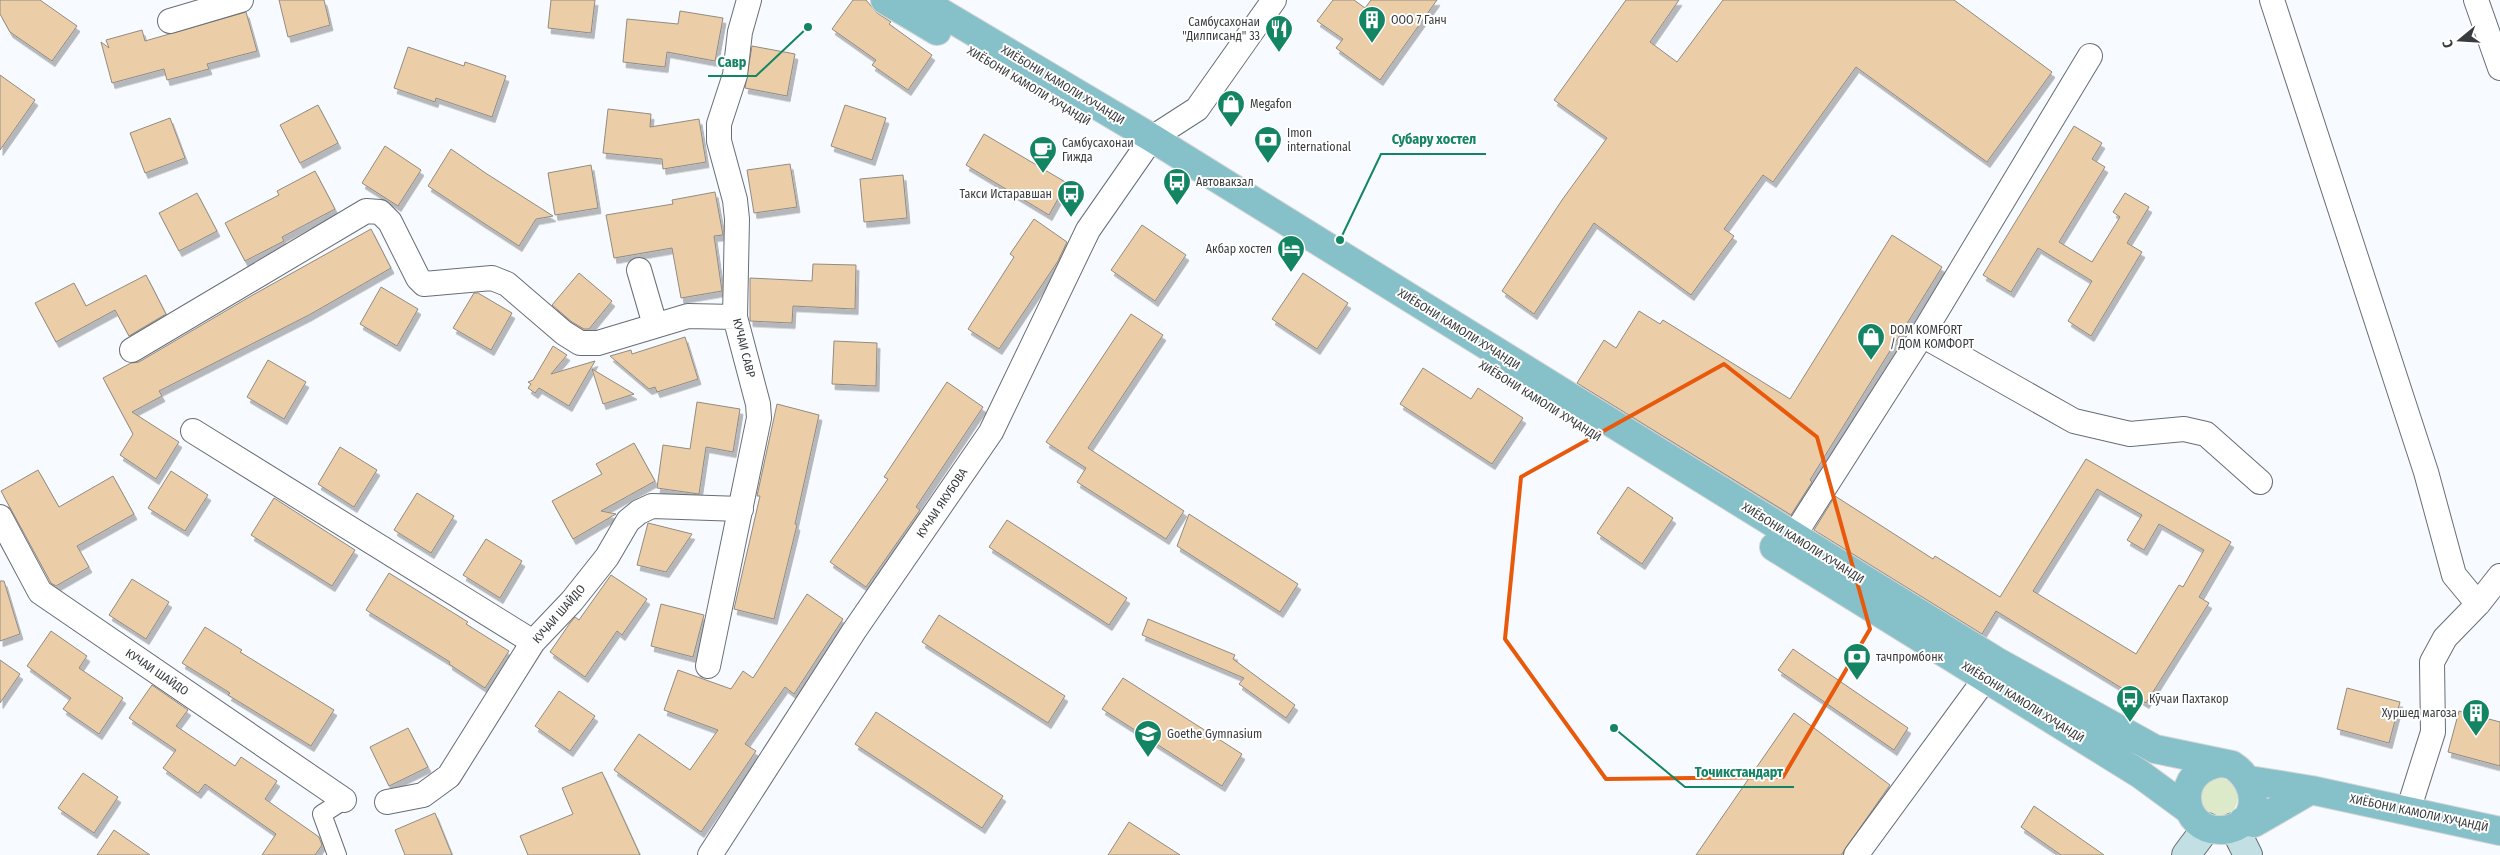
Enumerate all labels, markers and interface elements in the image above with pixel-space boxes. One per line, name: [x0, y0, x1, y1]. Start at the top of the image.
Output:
building icon: ООО 7 Ганч: [1357, 5, 1387, 44]
place label: ООО 7 Ганч: [1391, 13, 1447, 27]
restaurant icon: Самбусахонаи "Дилписанд" 33: [1264, 14, 1294, 53]
place label: Самбусахонаи "Дилписанд" 33: [1182, 15, 1260, 43]
north arrow: [2435, 15, 2485, 65]
text: С: [2439, 37, 2457, 50]
street label: ХИЁБОНИ КАМОЛИ ХУЧАНДИ: [999, 42, 1128, 127]
street label: ХИЁБОНИ КАМОЛИ ХУҶАНДӢ: [965, 43, 1094, 128]
callout: Савр: [708, 47, 756, 76]
text: Савр: [718, 54, 747, 71]
shop icon: Megafon: [1216, 89, 1246, 128]
place label: Megafon: [1250, 97, 1292, 111]
bank icon: Imon international: [1253, 125, 1283, 164]
callout: Субару хостел: [1381, 125, 1486, 154]
place label: Imon international: [1287, 126, 1351, 154]
text: Субару хостел: [1392, 131, 1476, 148]
cafe icon: Самбусахонаи Гижда: [1028, 135, 1058, 174]
place label: Самбусахонаи Гижда: [1062, 136, 1134, 164]
bus stop icon: Автовакзал: [1162, 167, 1192, 206]
place label: Автовакзал: [1196, 175, 1254, 189]
bus stop icon: Такси Истаравшан: [1056, 179, 1086, 218]
place label: Такси Истаравшан: [959, 187, 1052, 201]
hotel icon: Акбар хостел: [1276, 234, 1306, 273]
place label: Акбар хостел: [1206, 242, 1272, 256]
street label: ХИЁБОНИ КАМОЛИ ХУЧАНДИ: [1395, 285, 1523, 372]
street label: КУЧАИ САВР: [730, 317, 758, 379]
shop icon: DOM KOMFORT / ДОМ КОМФОРТ: [1856, 322, 1886, 361]
place label: DOM KOMFORT / ДОМ КОМФОРТ: [1890, 323, 1974, 351]
street label: ХИЁБОНИ КАМОЛИ ХУҶАНДӢ: [1476, 357, 1604, 444]
street label: КУЧАИ ЯКУБОВА: [914, 465, 971, 540]
street label: ХИЁБОНИ КАМОЛИ ХУЧАНДИ: [1739, 499, 1867, 586]
street label: КУЧАИ ШАЙДО: [529, 581, 588, 646]
bank icon: тачпромбонк: [1842, 642, 1872, 681]
street label: КУЧАИ ШАЙДО: [123, 645, 192, 698]
place label: тачпромбонк: [1876, 650, 1944, 664]
street label: ХИЁБОНИ КАМОЛИ ХУҶАНДӢ: [1959, 658, 2087, 745]
bus stop icon: Кӯчаи Пахтакор: [2115, 684, 2145, 723]
place label: Кӯчаи Пахтакор: [2149, 692, 2229, 706]
building icon: Хуршед магоза: [2461, 698, 2491, 737]
place label: Хуршед магоза: [2382, 706, 2457, 720]
school or university icon: Goethe Gymnasium: [1133, 719, 1163, 758]
place label: Goethe Gymnasium: [1167, 727, 1262, 741]
callout: Точикстандарт: [1685, 758, 1794, 787]
text: Точикстандарт: [1695, 764, 1784, 781]
street label: ХИЁБОНИ КАМОЛИ ХУҶАНДӢ: [2348, 790, 2490, 835]

